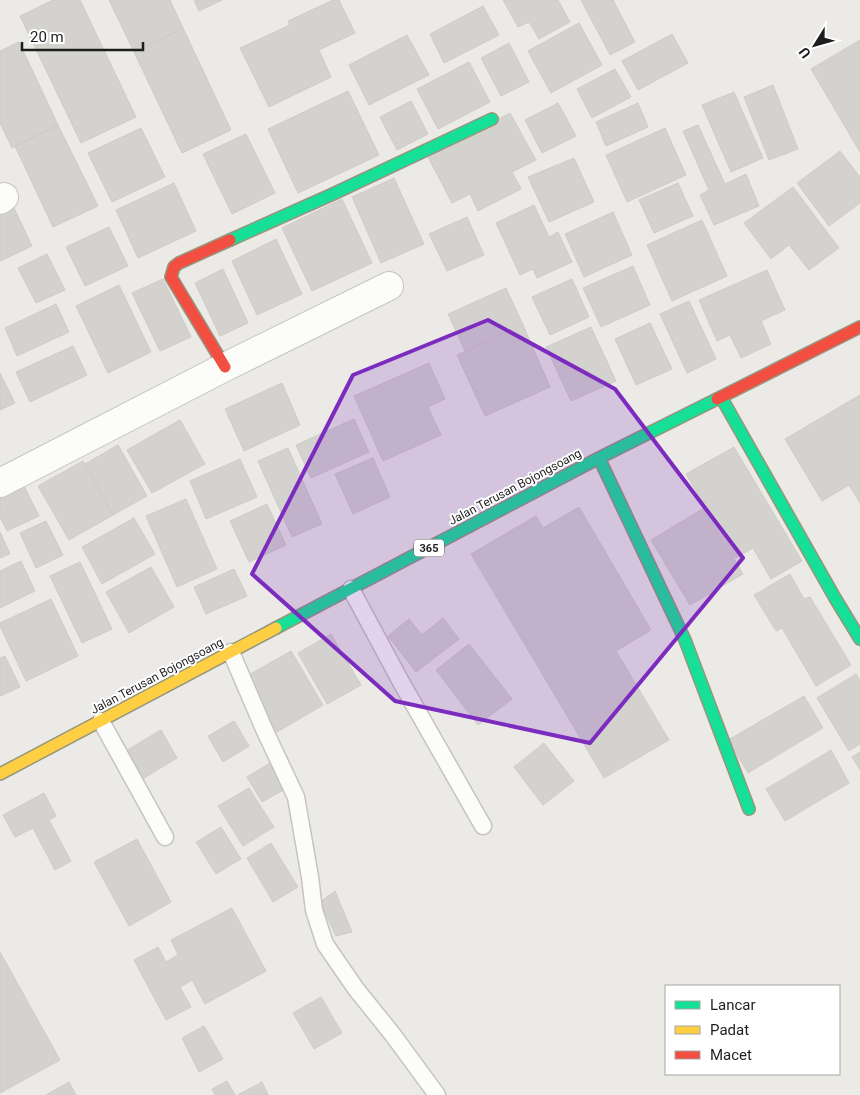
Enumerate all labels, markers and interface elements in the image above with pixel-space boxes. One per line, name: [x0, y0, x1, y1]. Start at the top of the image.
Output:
scale bar: [22, 20, 144, 52]
north arrow: [790, 20, 840, 70]
text: 20 m: [30, 28, 64, 46]
text: U: [795, 44, 814, 61]
street label: Jalan Terusan Bojongsoang: [446, 446, 584, 528]
road number: 365: [414, 540, 444, 556]
street label: Jalan Terusan Bojongsoang: [88, 635, 226, 717]
legend: [665, 985, 840, 1075]
text: Lancar: [710, 996, 756, 1014]
text: Padat: [710, 1021, 749, 1039]
text: Macet: [710, 1046, 752, 1064]

